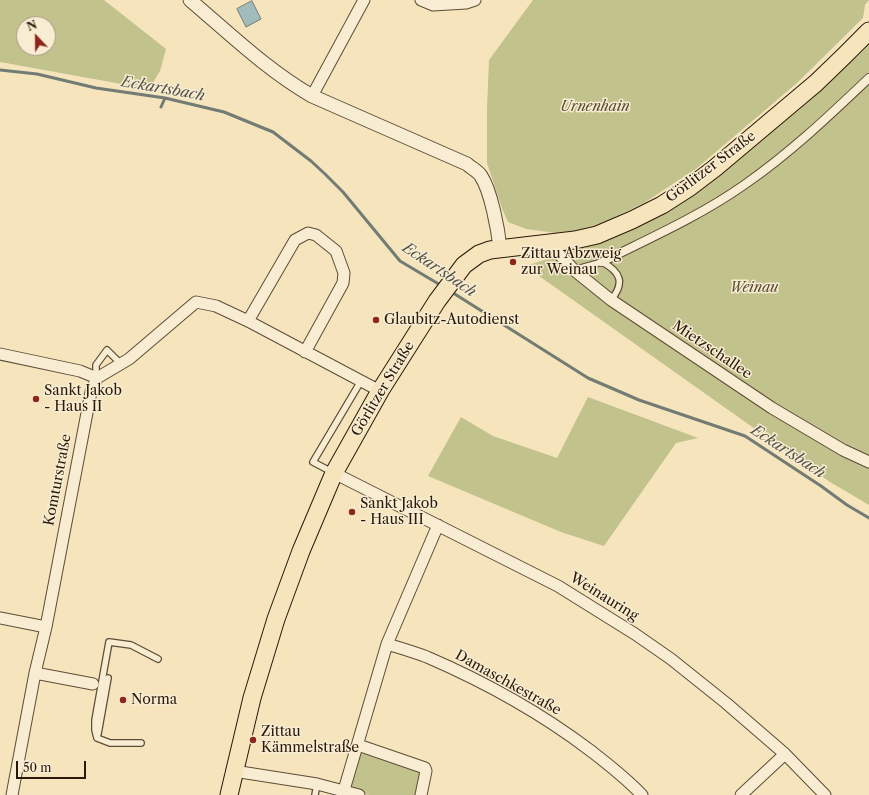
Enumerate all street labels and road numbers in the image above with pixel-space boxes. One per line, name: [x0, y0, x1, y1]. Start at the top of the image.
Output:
street label: Görlitzer Straße: [663, 128, 759, 206]
street label: Mietzschallee: [669, 317, 755, 383]
street label: Görlitzer Straße: [348, 338, 418, 440]
street label: Komturstraße: [41, 433, 75, 527]
street label: Weinauring: [567, 569, 641, 625]
street label: Damaschkestraße: [452, 647, 564, 719]

